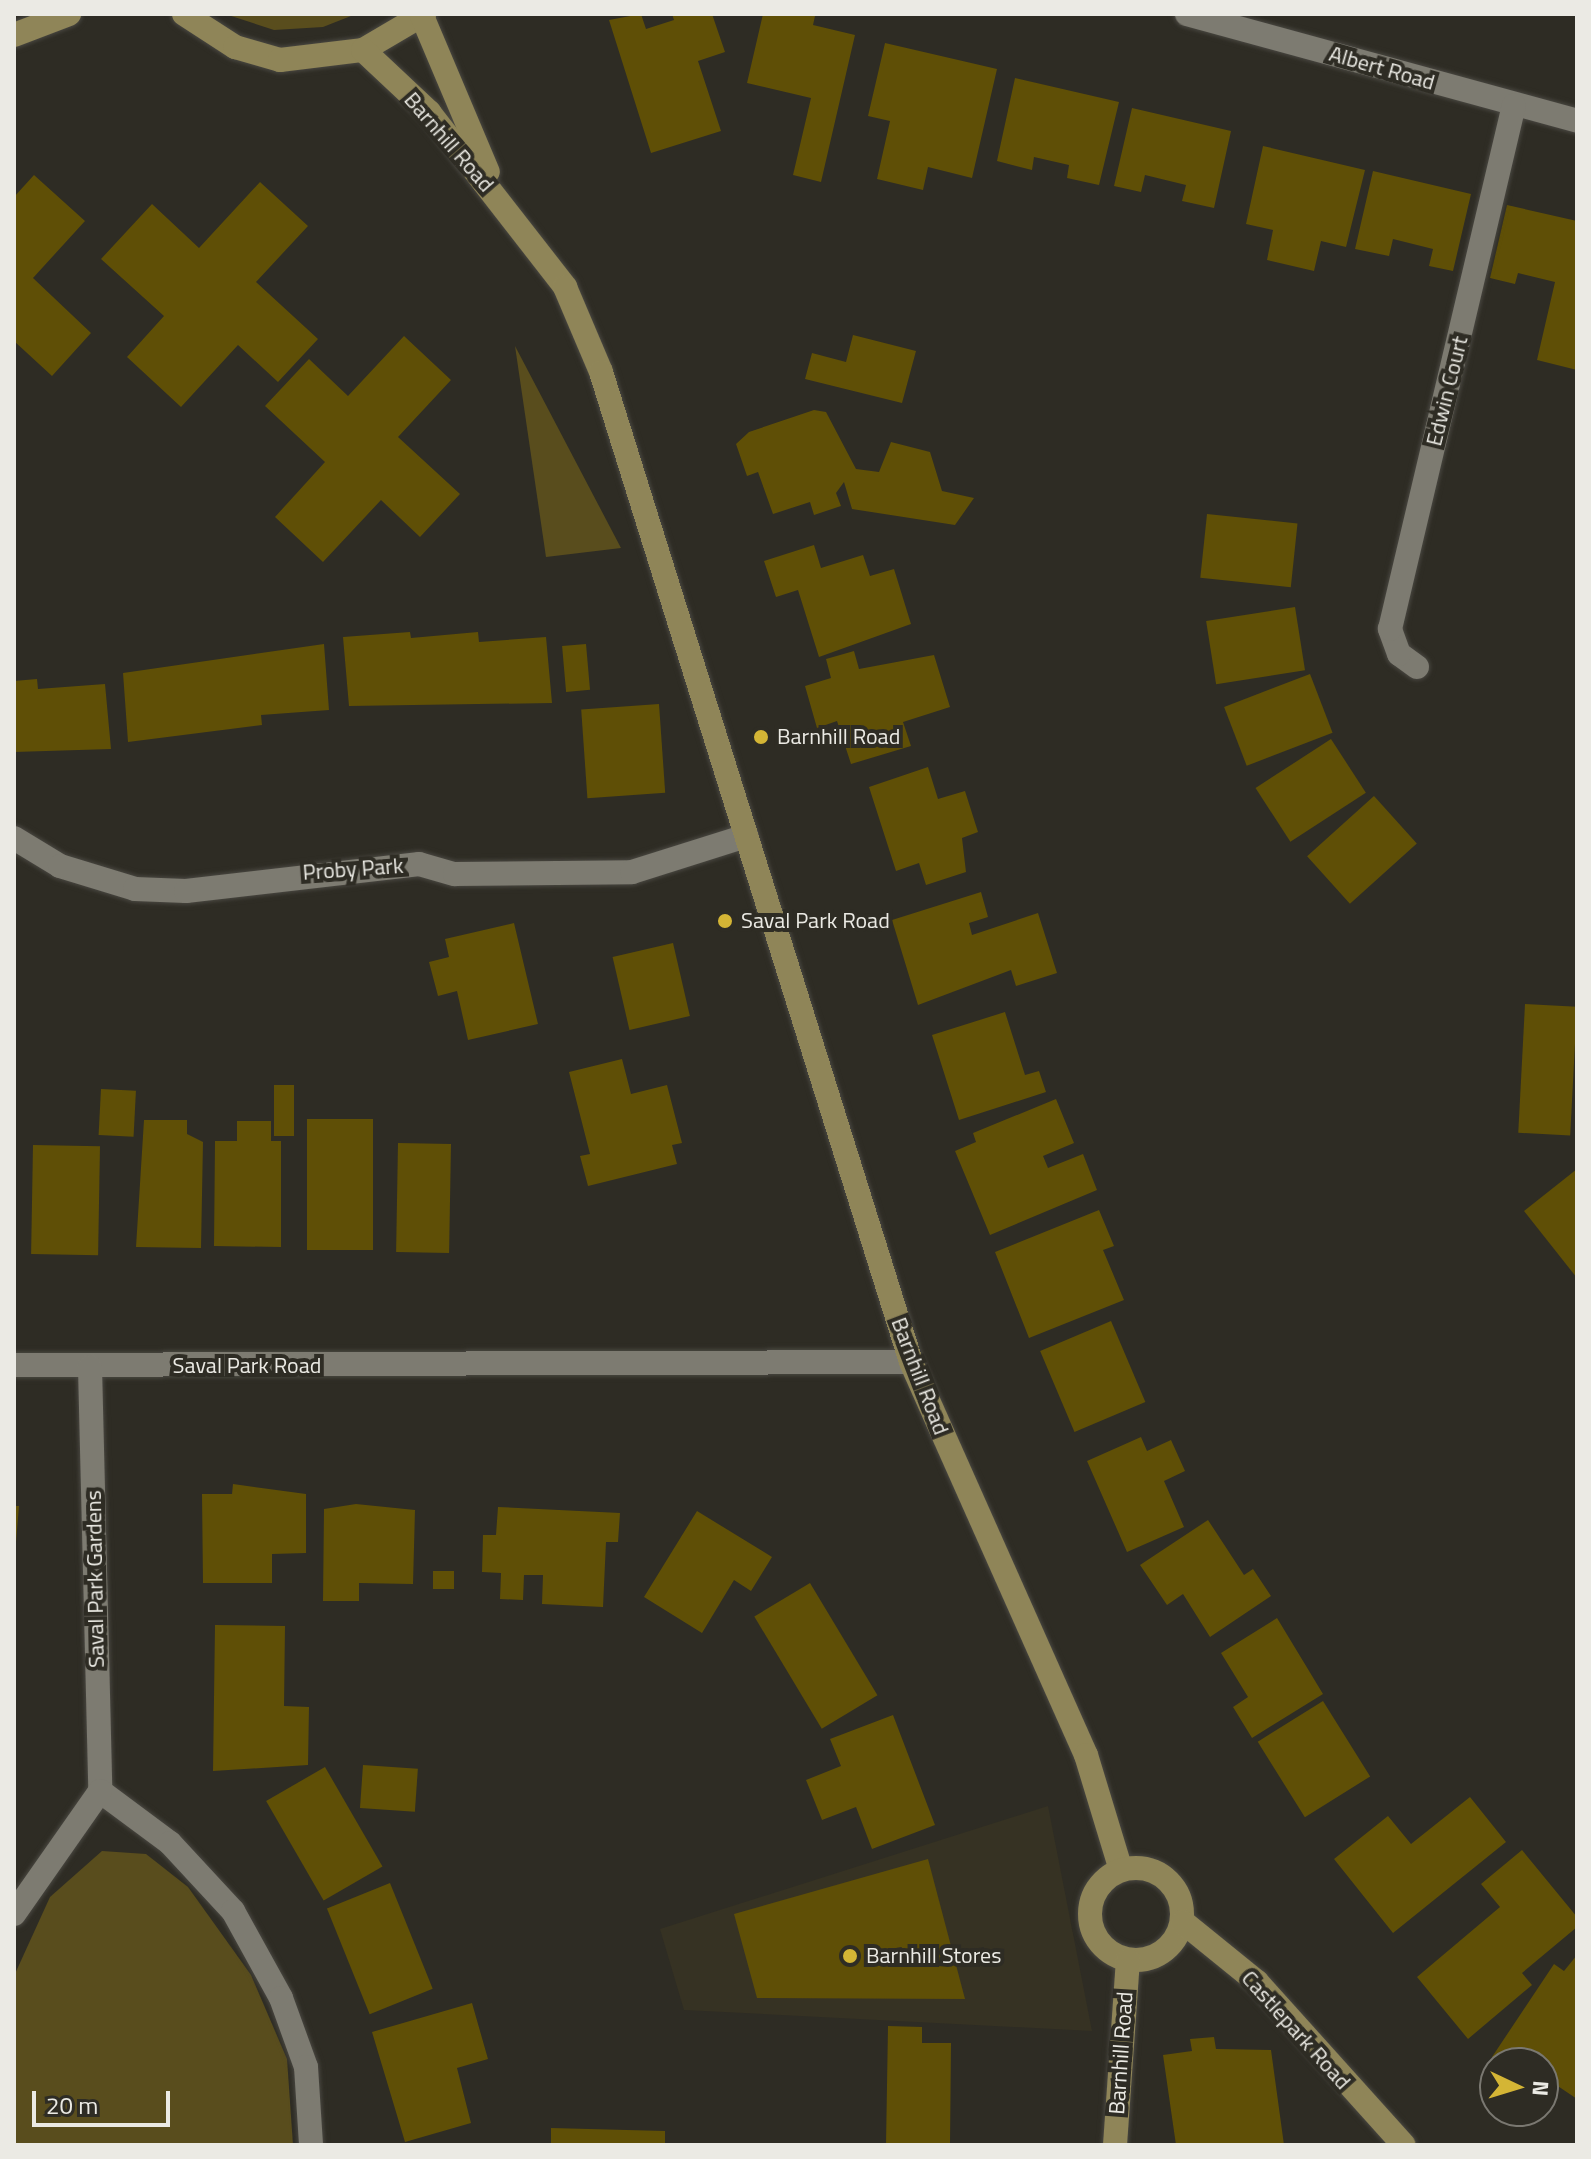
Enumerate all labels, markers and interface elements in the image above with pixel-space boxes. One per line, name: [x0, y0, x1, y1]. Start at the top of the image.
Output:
street label: Albert Road: [1326, 40, 1438, 96]
street label: Barnhill Road: [399, 87, 499, 197]
street label: Edwin Court: [1421, 333, 1473, 449]
place label: Barnhill Road: [777, 724, 900, 750]
marker: Barnhill Road: [752, 728, 770, 746]
street label: Proby Park: [302, 852, 404, 886]
place label: Saval Park Road: [741, 908, 890, 934]
marker: Saval Park Road: [716, 912, 734, 930]
street label: Barnhill Road: [886, 1314, 954, 1438]
street label: Saval Park Road: [173, 1353, 321, 1379]
street label: Saval Park Gardens: [80, 1490, 110, 1668]
place label: Barnhill Stores: [866, 1943, 1001, 1969]
marker: Barnhill Stores: [841, 1947, 859, 1965]
street label: Castlepark Road: [1236, 1965, 1356, 2095]
street label: Barnhill Road: [1104, 1991, 1138, 2115]
north arrow: [1479, 2047, 1559, 2127]
scale bar: [36, 2075, 174, 2125]
text: N: [1523, 2080, 1558, 2097]
text: 20 m: [46, 2087, 98, 2123]

